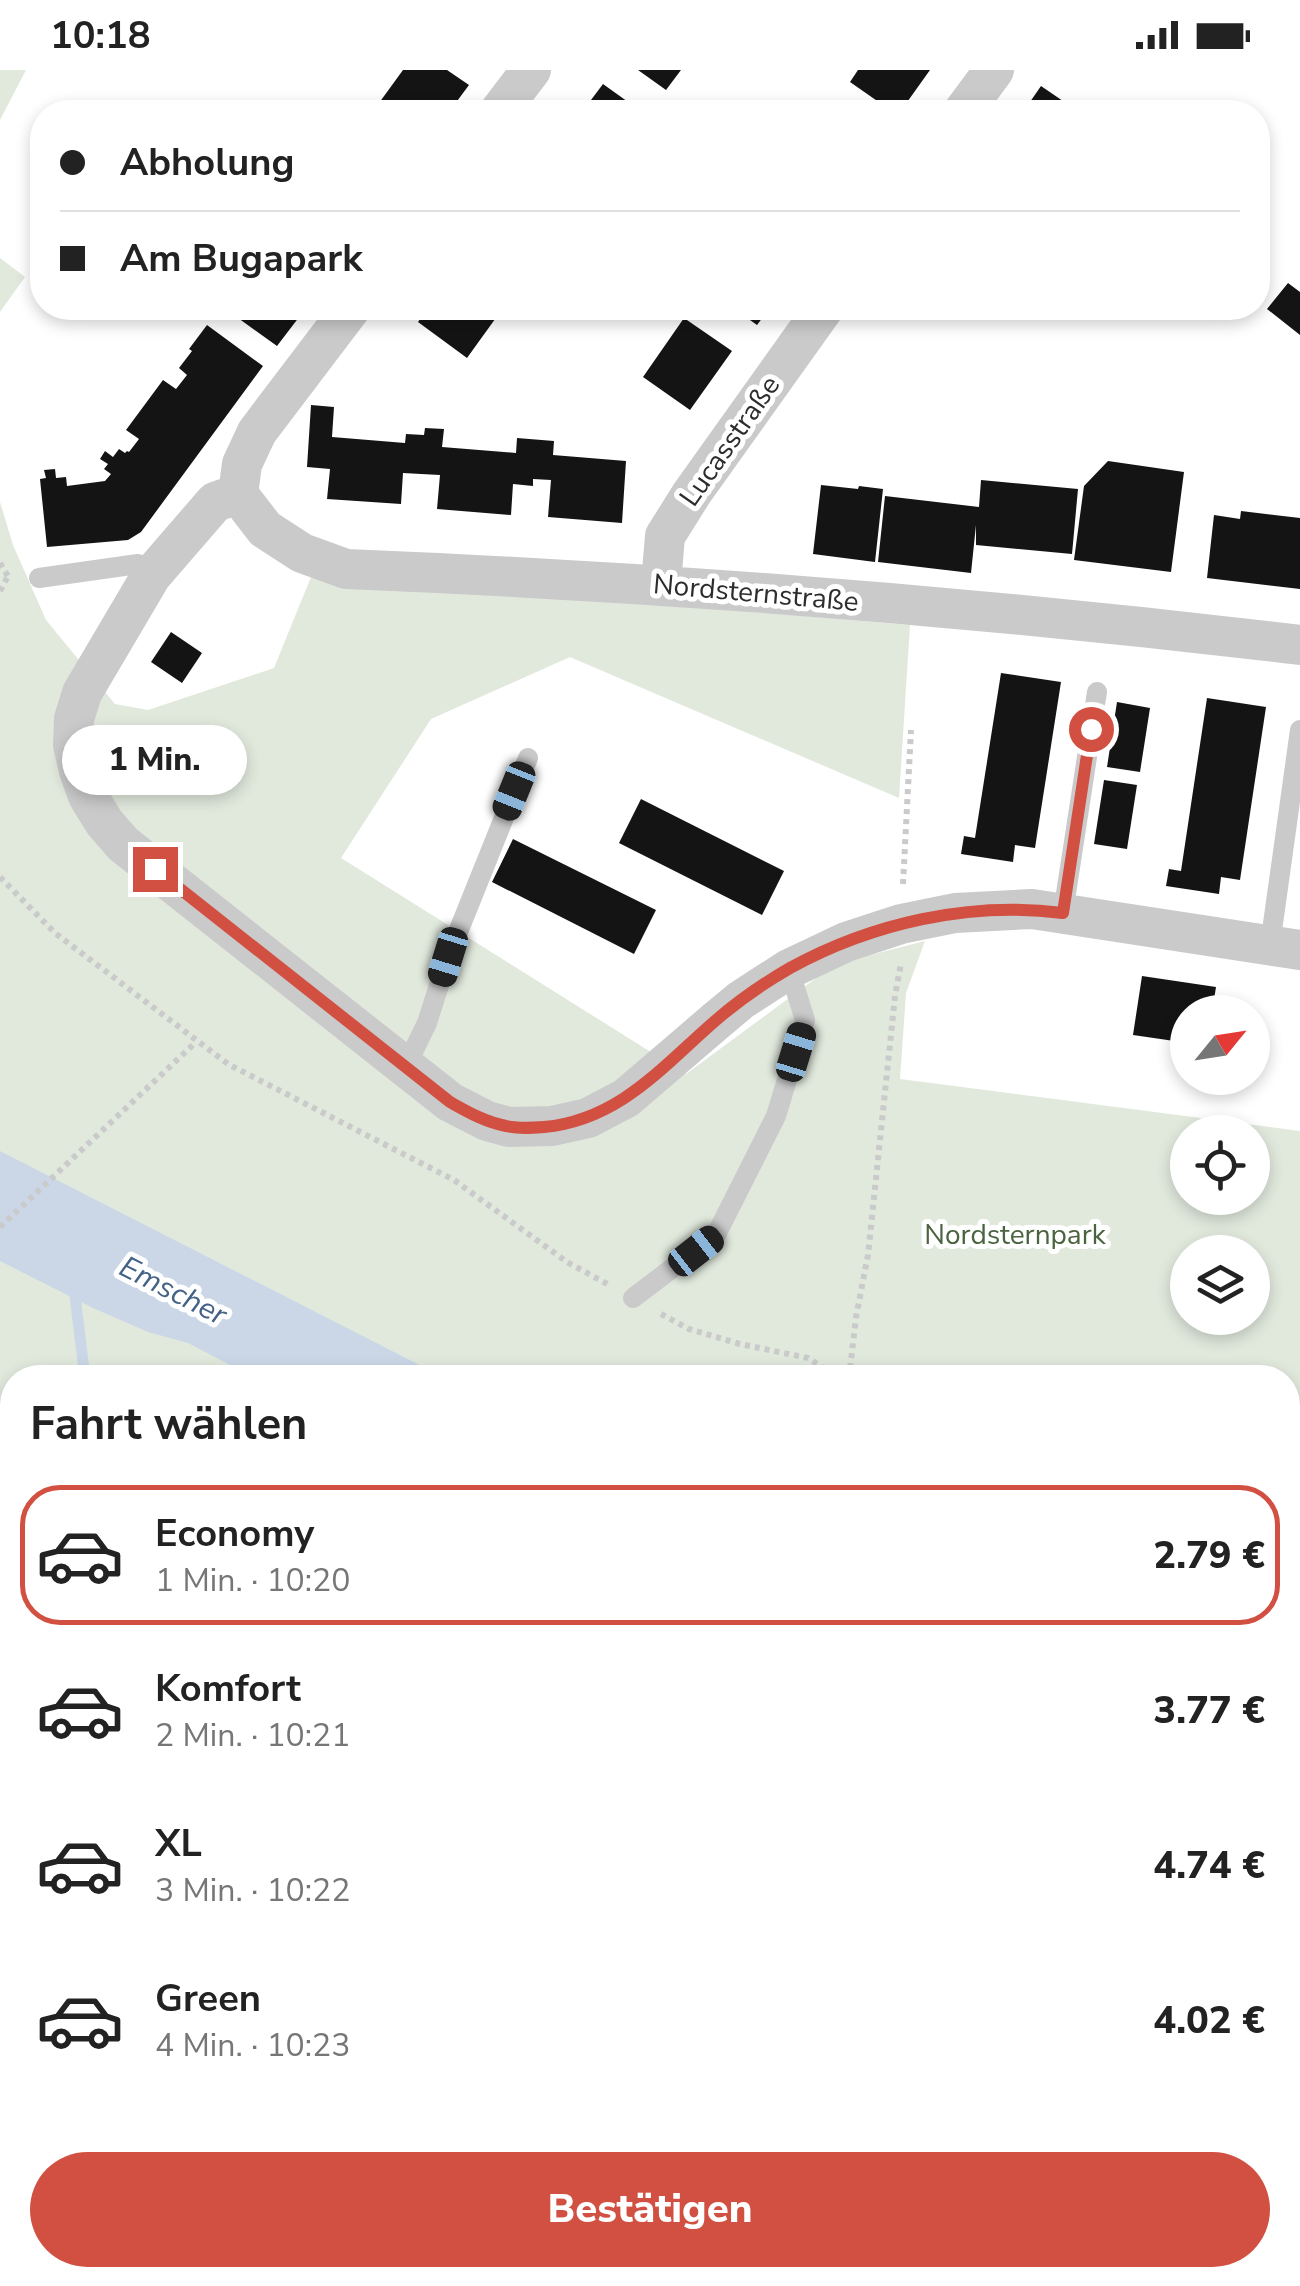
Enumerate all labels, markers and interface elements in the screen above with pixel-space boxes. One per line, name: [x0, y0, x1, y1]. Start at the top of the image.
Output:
text: 10:18: [50, 10, 151, 61]
text: Abholung: [120, 137, 295, 188]
text: Am Bugapark: [120, 233, 363, 284]
street label: Lucasstraße: [671, 368, 789, 514]
street label: Nordsternstraße: [652, 565, 860, 621]
route start: [1069, 707, 1114, 752]
callout: 1 Min.: [62, 724, 248, 794]
text: 1 Min.: [108, 738, 201, 781]
car: [489, 758, 539, 824]
route end: [133, 847, 178, 892]
car: [425, 924, 471, 990]
north arrow: [1170, 995, 1270, 1095]
map controls: [1170, 995, 1270, 1335]
car: [773, 1019, 819, 1085]
button: locate: [1170, 1115, 1270, 1215]
park label: Nordsternpark: [924, 1216, 1107, 1254]
car: [663, 1221, 729, 1281]
button: layers: [1170, 1235, 1270, 1335]
water label: Emscher: [112, 1247, 235, 1336]
text: Fahrt wählen: [30, 1394, 307, 1455]
text: Economy: [155, 1508, 314, 1559]
icon: car: [35, 1510, 125, 1600]
text: 2.79 €: [1153, 1530, 1265, 1581]
text: 1 Min. · 10:20: [155, 1559, 351, 1602]
text: Komfort: [155, 1663, 301, 1714]
icon: car: [35, 1665, 125, 1755]
text: 3.77 €: [1153, 1685, 1265, 1736]
text: 2 Min. · 10:21: [155, 1714, 351, 1757]
text: XL: [155, 1818, 202, 1869]
icon: car: [35, 1820, 125, 1910]
text: 4.74 €: [1153, 1840, 1265, 1891]
text: 3 Min. · 10:22: [155, 1869, 351, 1912]
text: Green: [155, 1973, 261, 2024]
icon: car: [35, 1975, 125, 2065]
text: 4.02 €: [1153, 1995, 1265, 2046]
text: 4 Min. · 10:23: [155, 2024, 351, 2067]
button: Bestätigen: [30, 2152, 1270, 2267]

